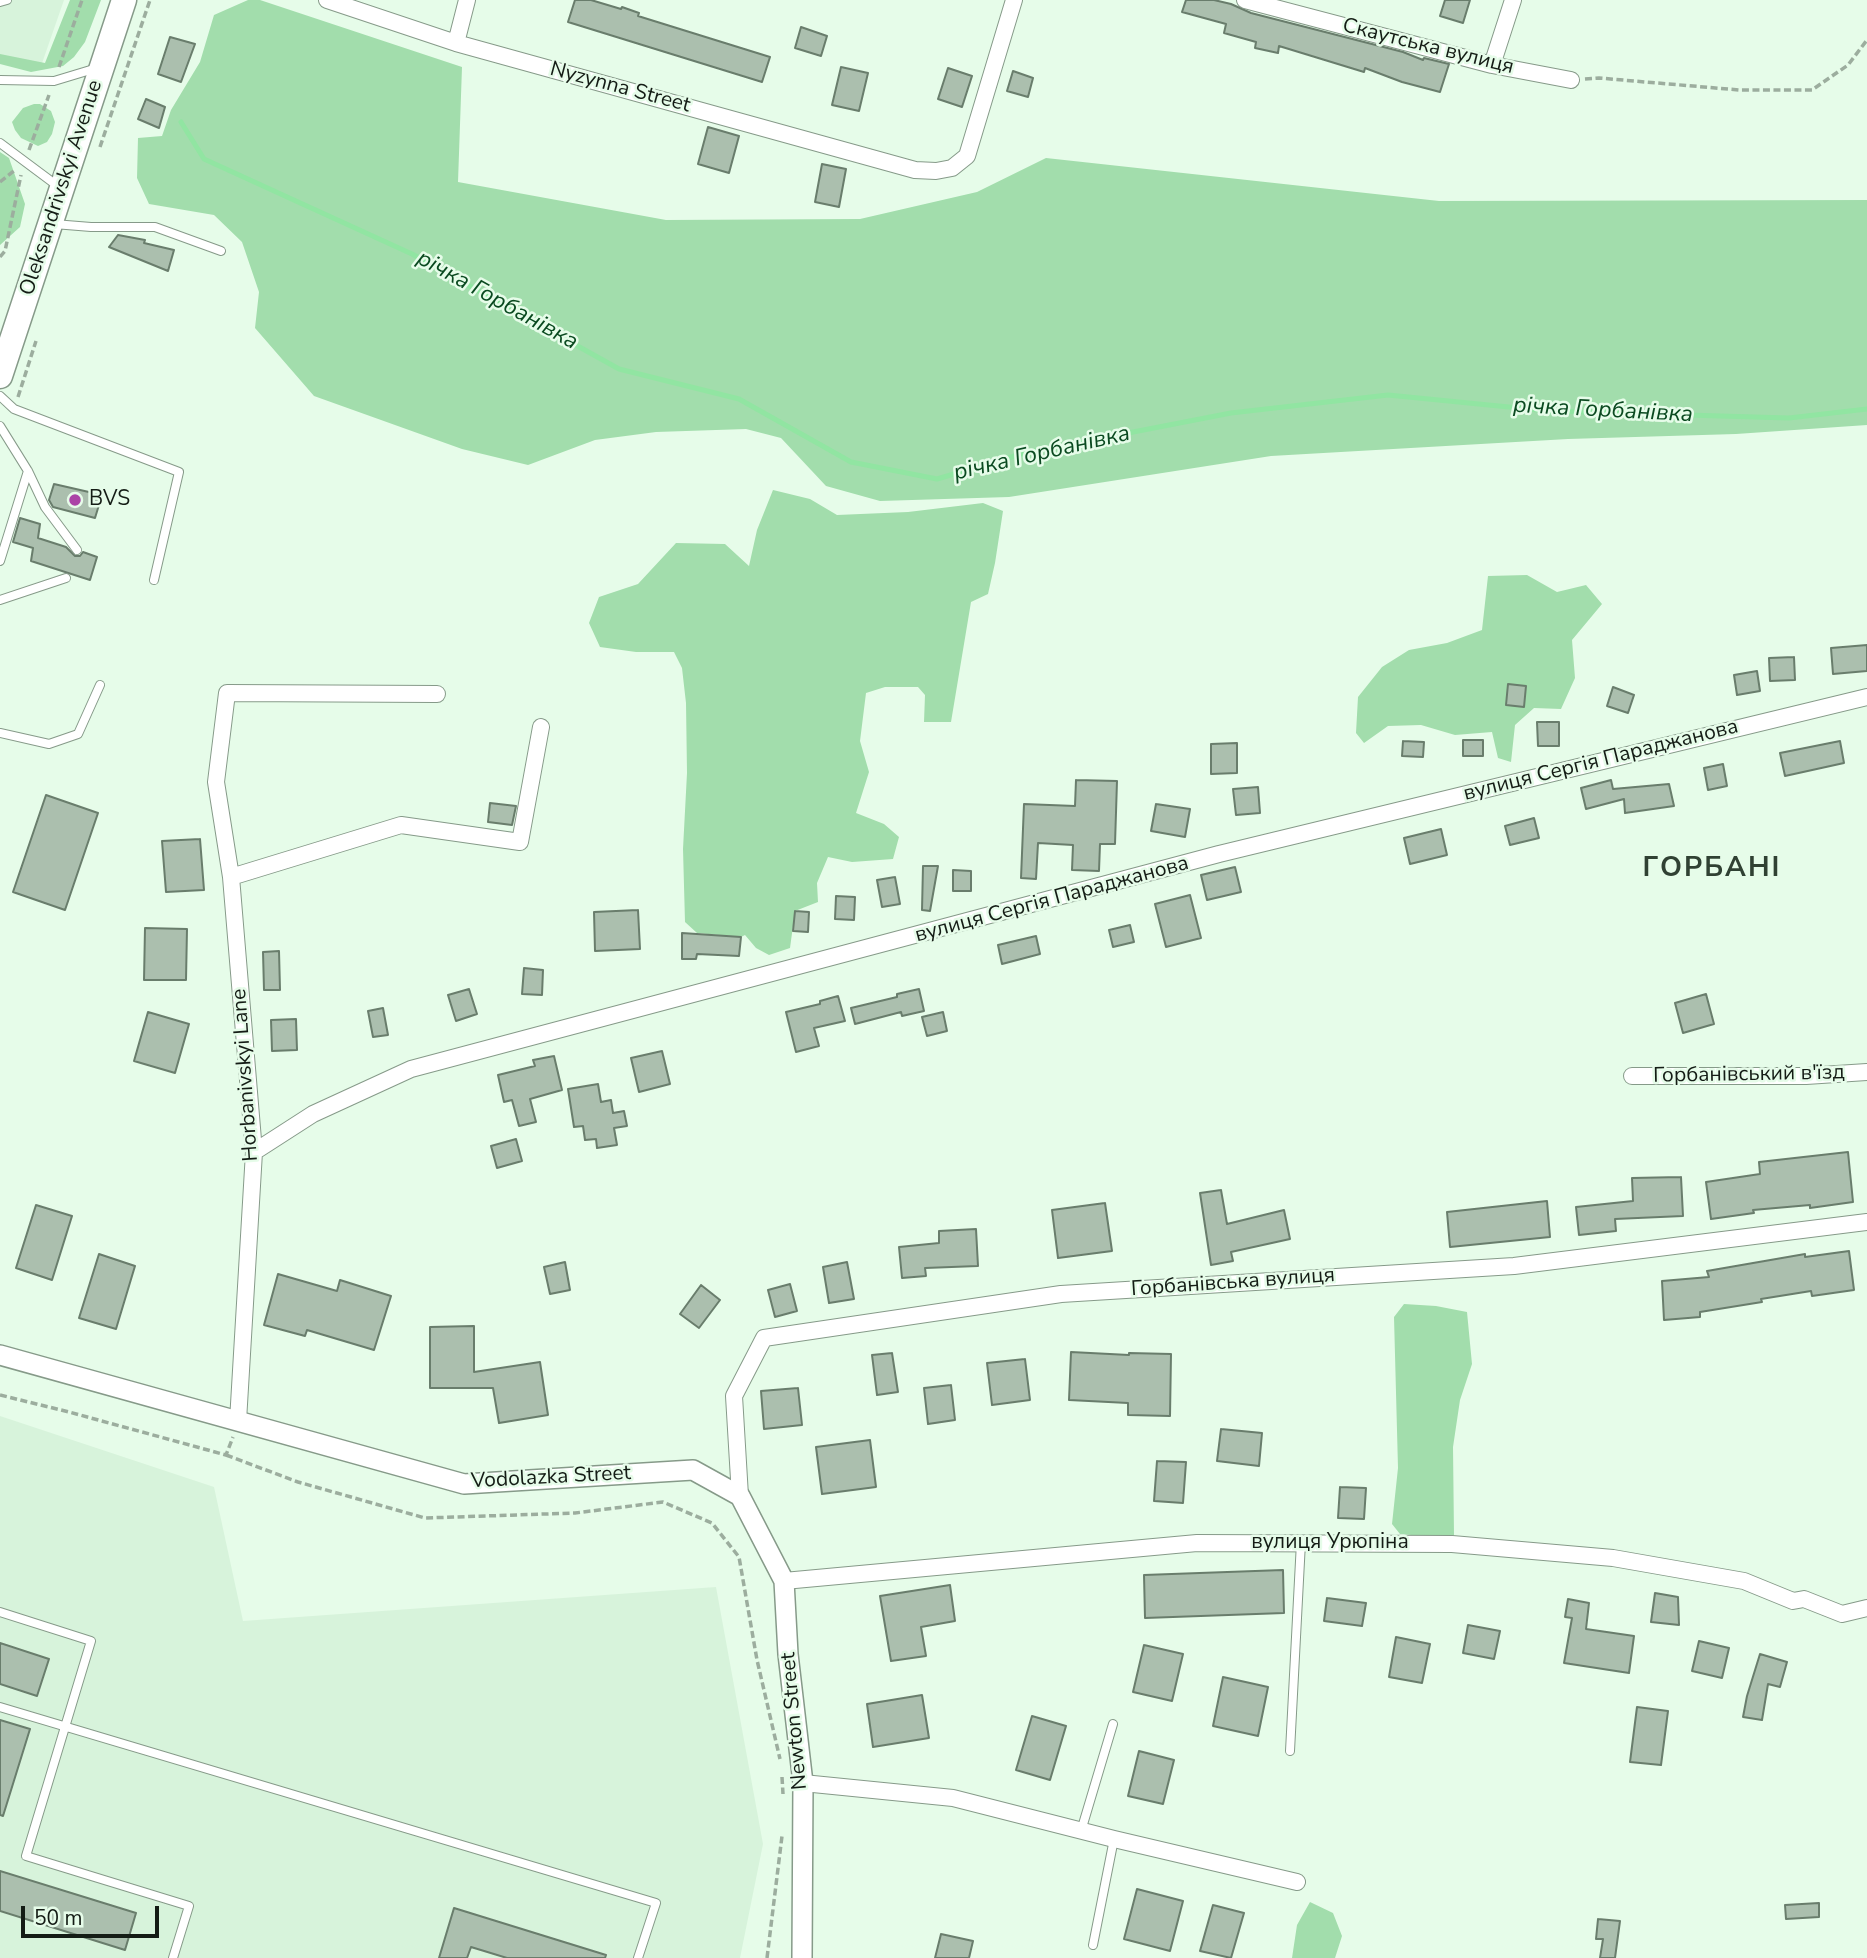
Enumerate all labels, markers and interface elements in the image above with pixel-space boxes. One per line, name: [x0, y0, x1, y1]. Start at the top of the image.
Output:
street label: Скаутська вулиця: [1340, 13, 1516, 81]
street label: Nyzynna Street: [547, 57, 693, 119]
street label: Oleksandrivskyi Avenue: [15, 77, 109, 299]
water label: річка Горбанівка: [411, 245, 583, 357]
water label: річка Горбанівка: [1512, 393, 1694, 429]
water label: річка Горбанівка: [951, 420, 1133, 488]
place label: BVS: [89, 487, 130, 513]
marker: BVS: [67, 492, 83, 508]
street label: вулиця Сергія Параджанова: [1461, 715, 1741, 807]
street label: вулиця Сергія Параджанова: [912, 851, 1192, 949]
district label: ГОРБАНІ: [1643, 852, 1781, 886]
street label: Horbanivskyi Lane: [227, 988, 265, 1162]
street label: Горбанівський в'їзд: [1653, 1061, 1845, 1089]
street label: Горбанівська вулиця: [1130, 1263, 1336, 1303]
street label: Vodolazka Street: [470, 1461, 632, 1495]
street label: вулиця Урюпіна: [1251, 1530, 1409, 1556]
street label: Newton Street: [776, 1651, 814, 1791]
scale bar: [24, 1892, 163, 1936]
text: 50 m: [34, 1904, 83, 1932]

